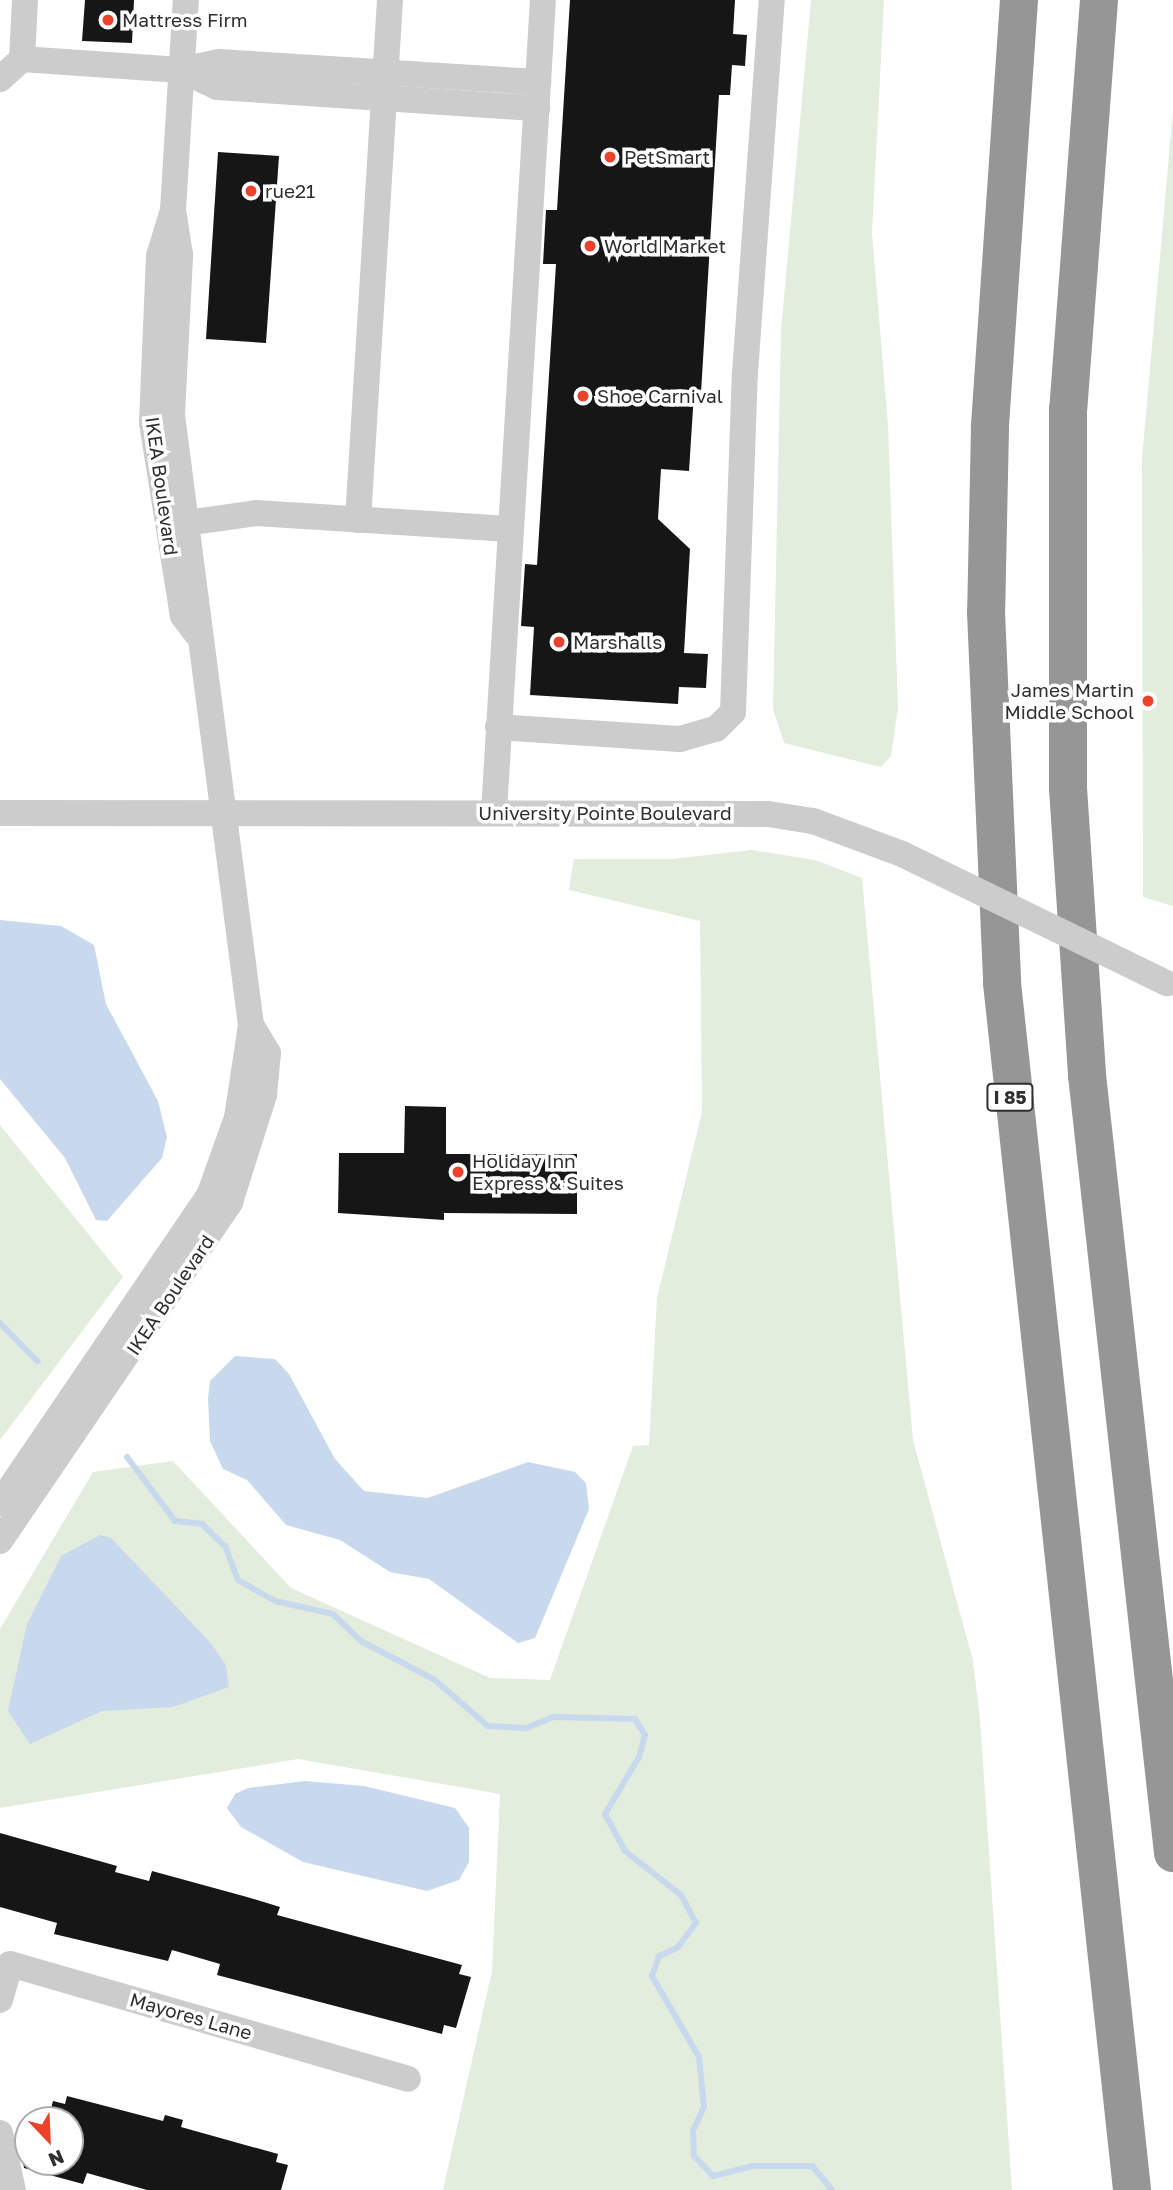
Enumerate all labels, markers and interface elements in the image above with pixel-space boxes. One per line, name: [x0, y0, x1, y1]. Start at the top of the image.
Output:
place label: Mattress Firm: [122, 9, 248, 31]
marker: Mattress Firm: [100, 12, 116, 28]
place label: PetSmart: [624, 146, 710, 168]
marker: PetSmart: [602, 149, 618, 165]
place label: rue21: [265, 180, 315, 202]
marker: rue21: [243, 183, 259, 199]
place label: World Market: [604, 235, 726, 257]
marker: World Market: [582, 238, 598, 254]
place label: Shoe Carnival: [597, 385, 723, 407]
marker: Shoe Carnival: [575, 388, 591, 404]
street label: IKEA Boulevard: [141, 415, 183, 557]
place label: Marshalls: [573, 631, 662, 653]
marker: Marshalls: [551, 634, 567, 650]
place label: James Martin Middle School: [1004, 679, 1134, 723]
marker: James Martin Middle School: [1140, 693, 1156, 709]
street label: University Pointe Boulevard: [478, 802, 732, 824]
road number: I 85: [986, 1082, 1034, 1112]
place label: Holiday Inn Express & Suites: [472, 1150, 624, 1194]
marker: Holiday Inn Express & Suites: [450, 1164, 466, 1180]
street label: IKEA Boulevard: [121, 1231, 219, 1359]
street label: Mayores Lane: [127, 1988, 255, 2044]
north arrow: [14, 2106, 84, 2176]
text: N: [45, 2146, 68, 2172]

